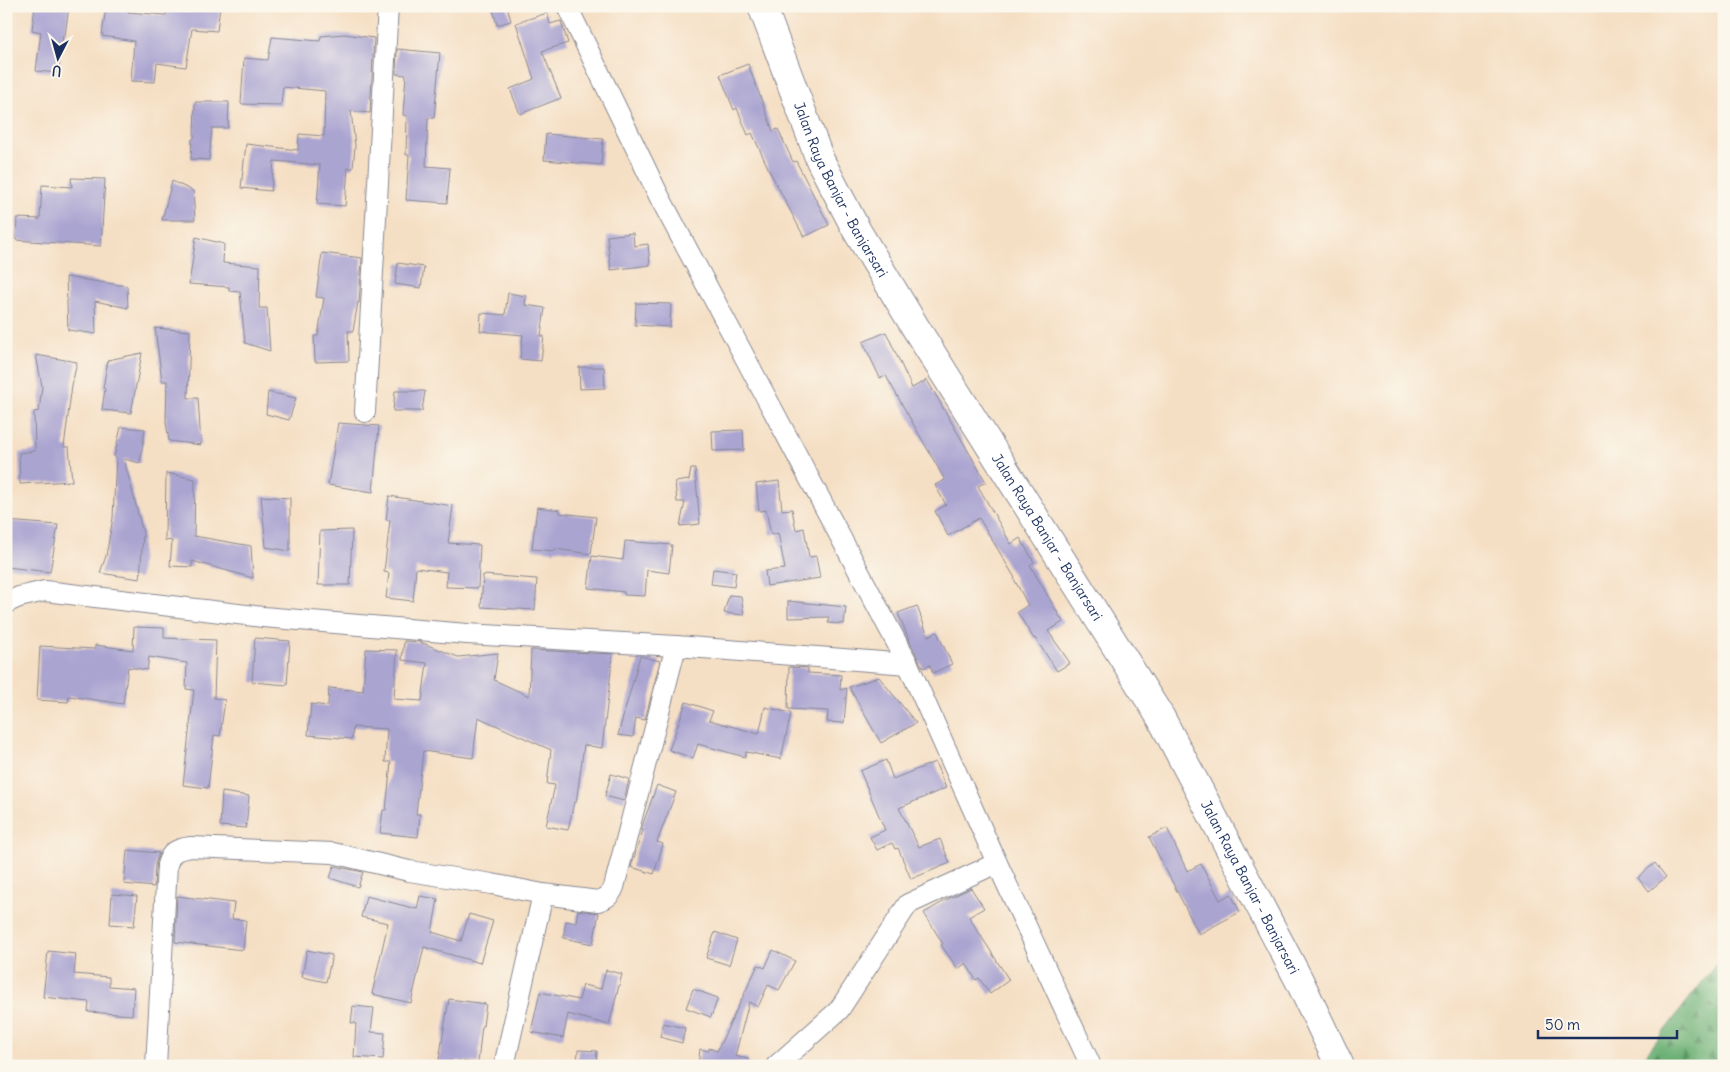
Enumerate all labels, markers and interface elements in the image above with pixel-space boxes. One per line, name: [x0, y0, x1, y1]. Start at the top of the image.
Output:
north arrow: [32, 32, 82, 82]
text: U: [51, 61, 62, 80]
street label: Jalan Raya Banjar - Banjarsari: [790, 99, 892, 280]
street label: Jalan Raya Banjar - Banjarsari: [988, 450, 1106, 624]
street label: Jalan Raya Banjar - Banjarsari: [1197, 797, 1303, 977]
scale bar: [1538, 1007, 1676, 1039]
text: 50 m: [1545, 1015, 1580, 1034]

